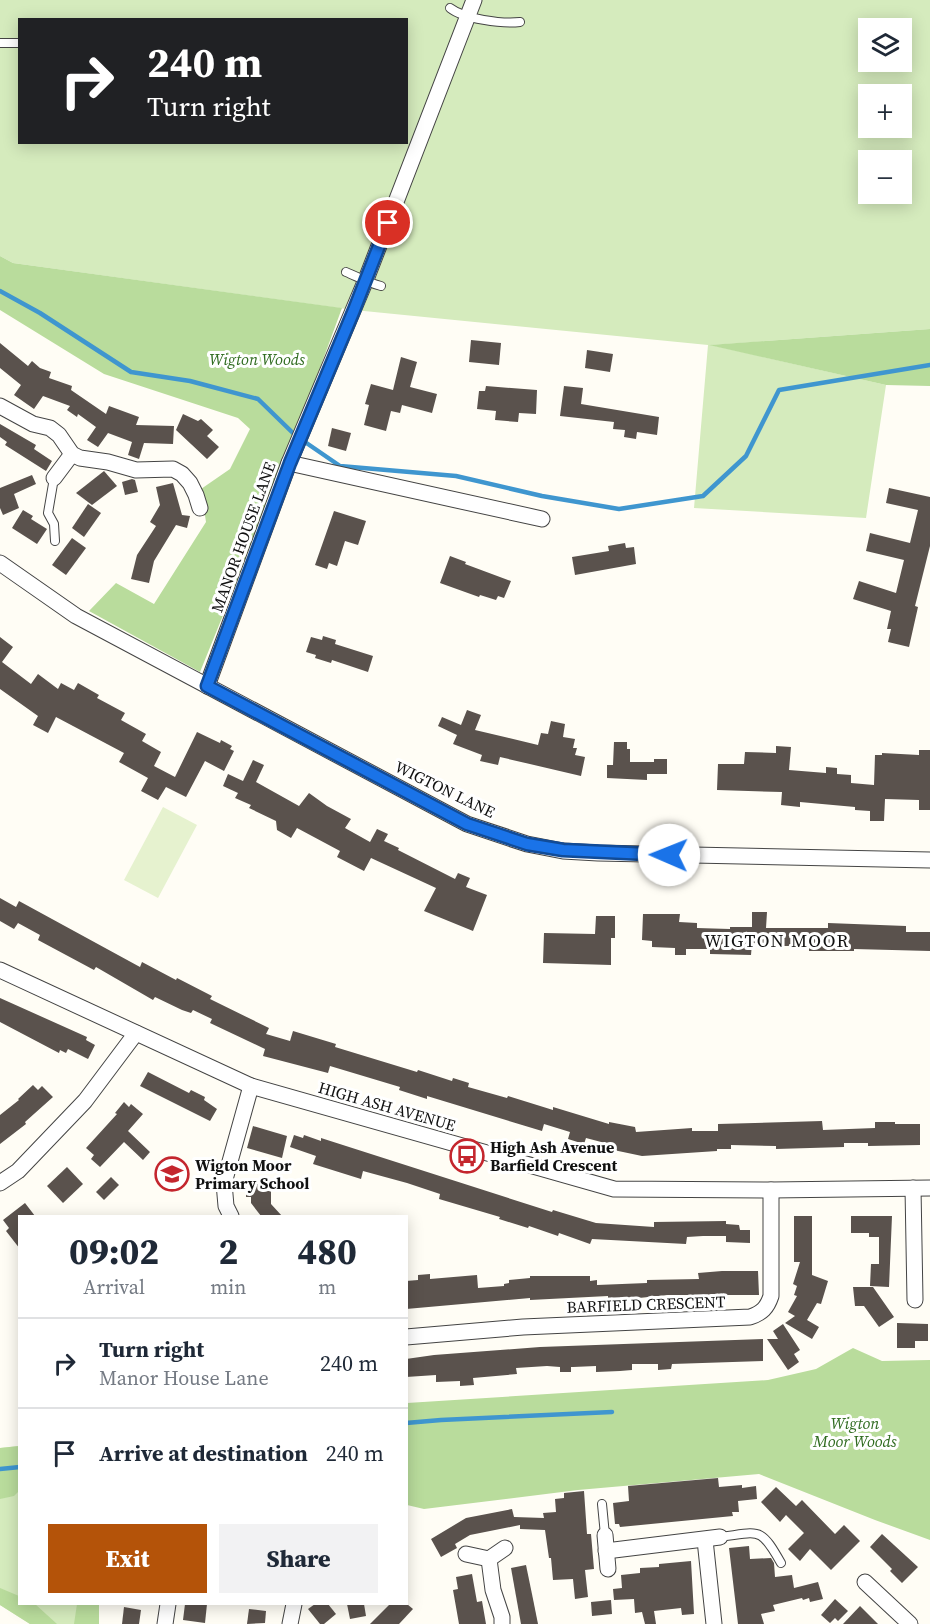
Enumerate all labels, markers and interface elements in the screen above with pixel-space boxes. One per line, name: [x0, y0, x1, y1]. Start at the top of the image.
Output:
map controls: [858, 18, 912, 204]
button: layers: [858, 18, 912, 72]
text: 240 m: [147, 33, 262, 91]
icon: right: [48, 42, 126, 120]
button: +: [858, 84, 912, 138]
text: Turn right: [147, 88, 271, 125]
button: −: [858, 150, 912, 204]
pin: [362, 197, 413, 248]
icon: arrive: [371, 206, 404, 239]
park label: Wigton Woods: [209, 348, 305, 370]
street label: MANOR HOUSE LANE: [206, 458, 281, 615]
street label: WIGTON LANE: [391, 755, 499, 823]
position arrow: [637, 823, 701, 887]
district label: WIGTON MOOR: [704, 928, 850, 953]
street label: HIGH ASH AVENUE: [316, 1076, 459, 1136]
place label: High Ash Avenue Barfield Crescent: [490, 1136, 617, 1176]
bus stop icon: High Ash Avenue Barfield Crescent: [449, 1138, 485, 1174]
place label: Wigton Moor Primary School: [195, 1154, 309, 1194]
school or university icon: Wigton Moor Primary School: [154, 1156, 190, 1192]
text: 09:02: [69, 1227, 159, 1276]
text: 2: [218, 1227, 238, 1276]
text: 480: [297, 1227, 357, 1276]
text: Arrival: [83, 1273, 145, 1301]
text: min: [210, 1273, 246, 1301]
text: m: [318, 1273, 336, 1301]
street label: BARFIELD CRESCENT: [566, 1290, 726, 1318]
text: Turn right: [99, 1334, 204, 1364]
icon: right: [48, 1347, 81, 1380]
text: 240 m: [320, 1348, 378, 1378]
text: Manor House Lane: [99, 1364, 269, 1392]
park label: Wigton Moor Woods: [812, 1412, 897, 1452]
icon: arrive: [48, 1437, 81, 1470]
text: Arrive at destination: [99, 1438, 308, 1468]
text: 240 m: [326, 1438, 384, 1468]
button: Exit: [48, 1524, 207, 1593]
button: Share: [219, 1524, 378, 1593]

